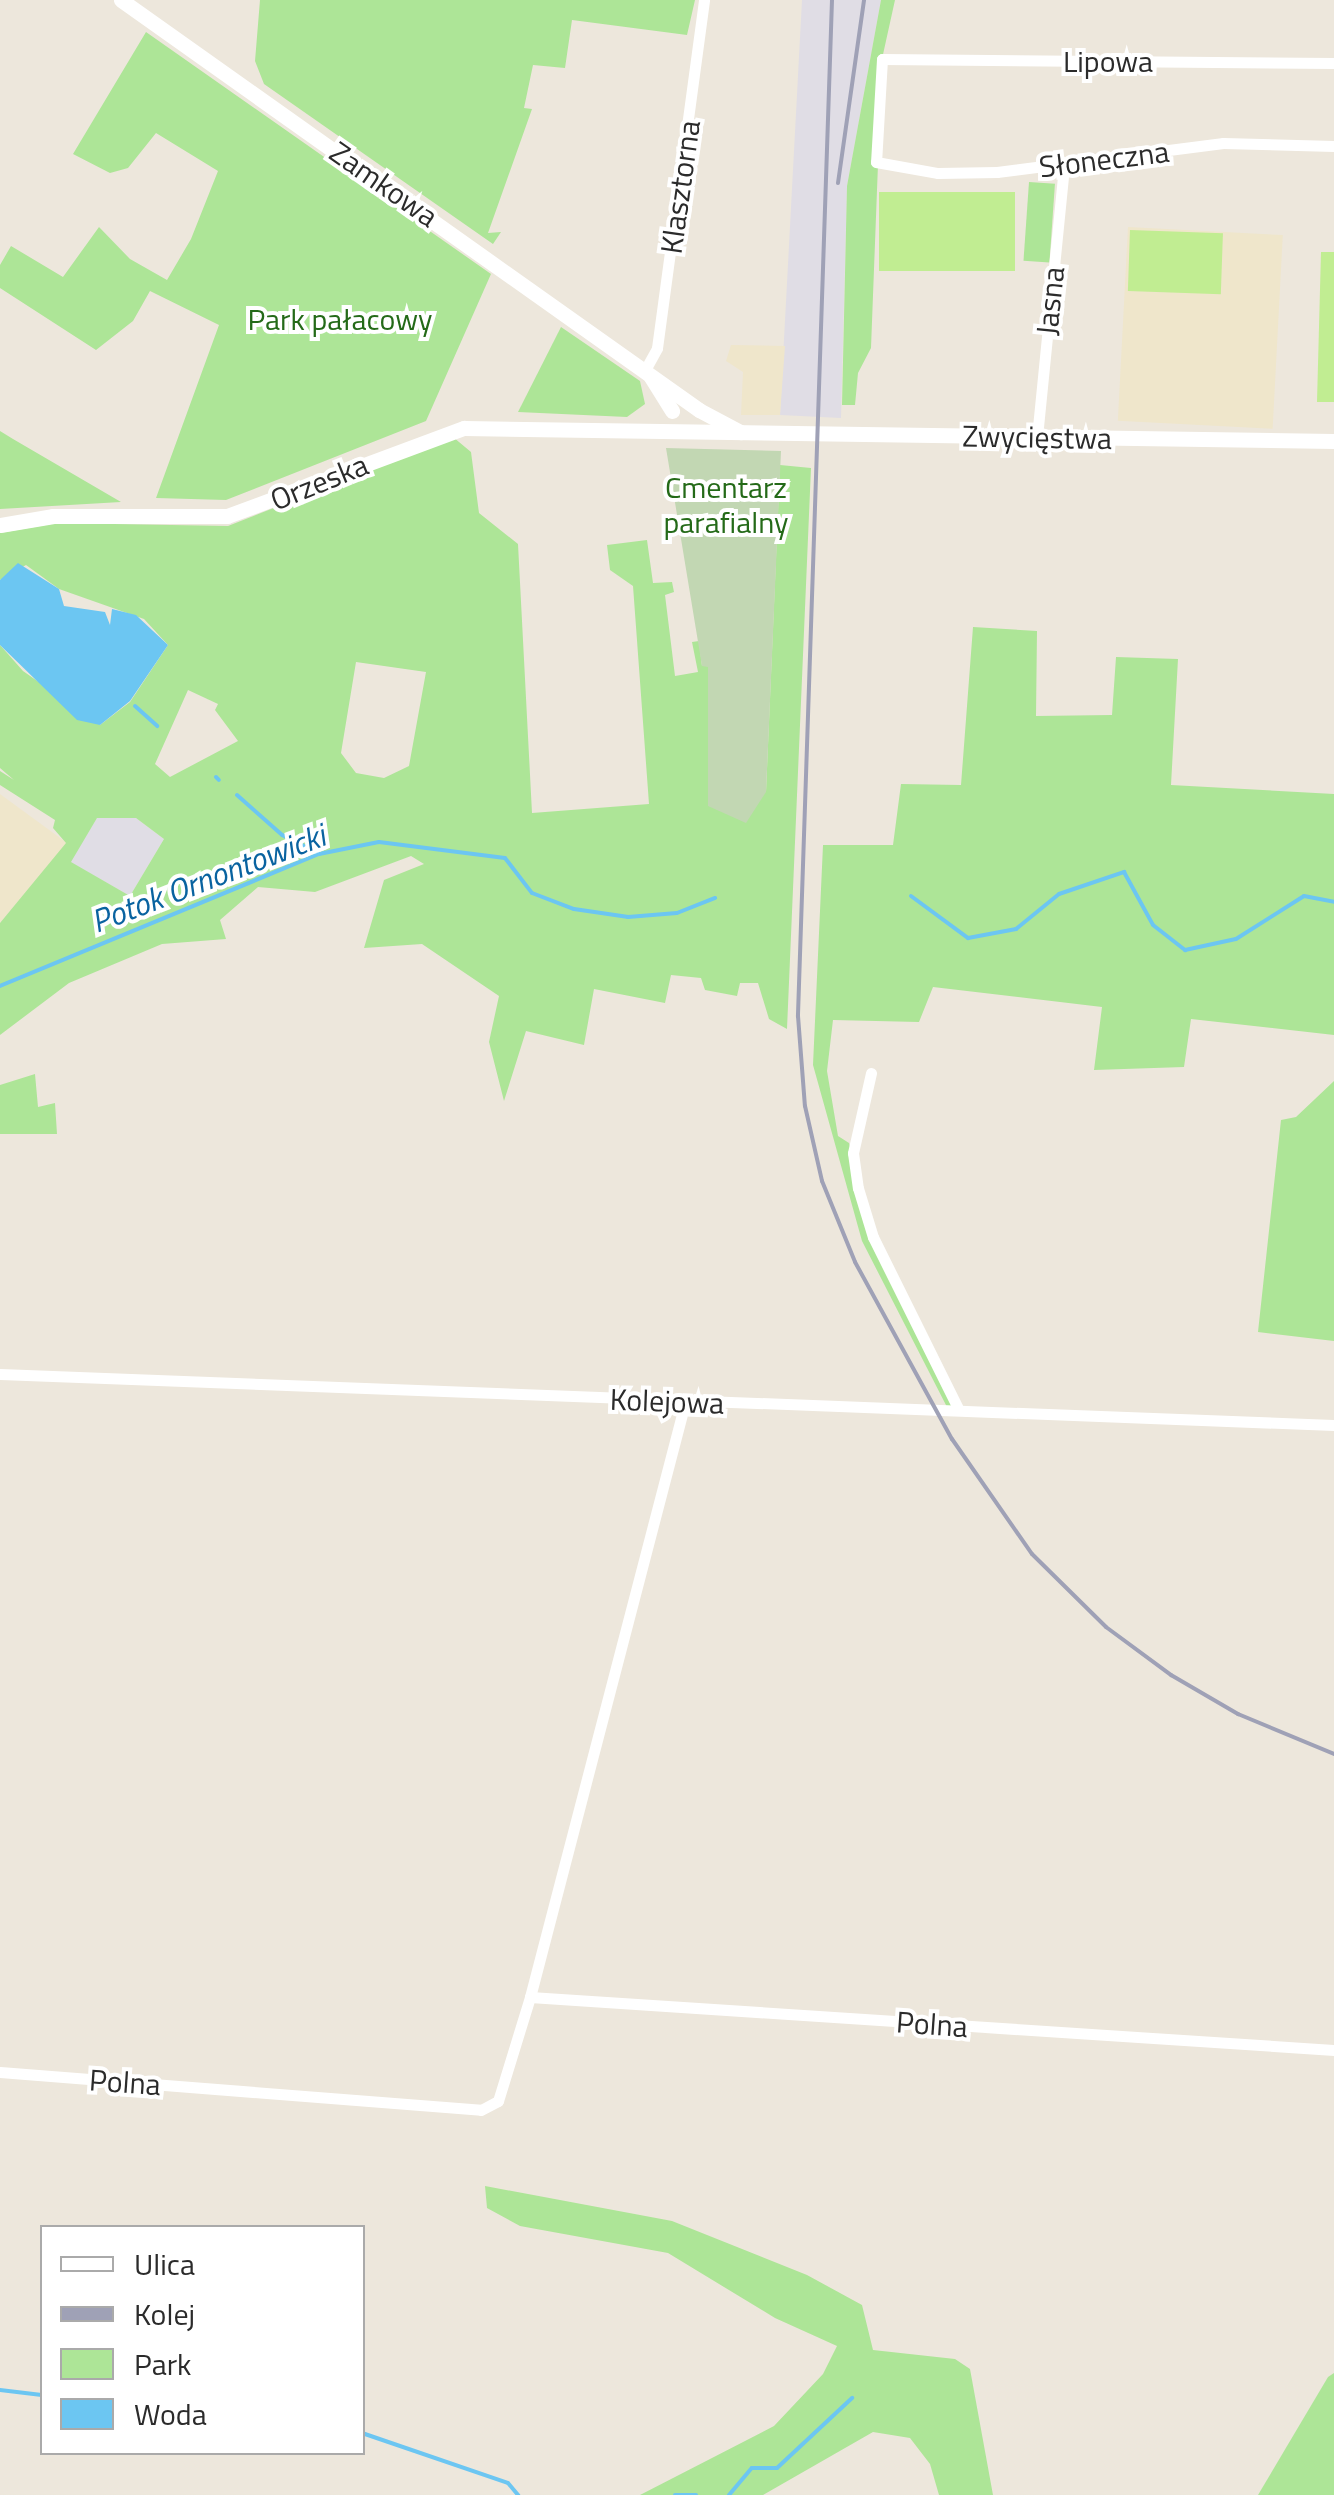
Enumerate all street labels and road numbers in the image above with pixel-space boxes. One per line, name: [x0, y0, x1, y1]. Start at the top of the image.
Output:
street label: Lipowa: [1063, 43, 1153, 79]
street label: Klasztorna: [653, 118, 707, 256]
street label: Słoneczna: [1037, 133, 1171, 185]
street label: Zamkowa: [323, 134, 445, 234]
street label: Jasna: [1029, 265, 1071, 337]
street label: Zwycięstwa: [962, 418, 1112, 456]
street label: Orzeska: [265, 446, 373, 518]
street label: Kolejowa: [609, 1381, 725, 1421]
street label: Polna: [895, 2004, 969, 2044]
street label: Polna: [88, 2062, 162, 2102]

